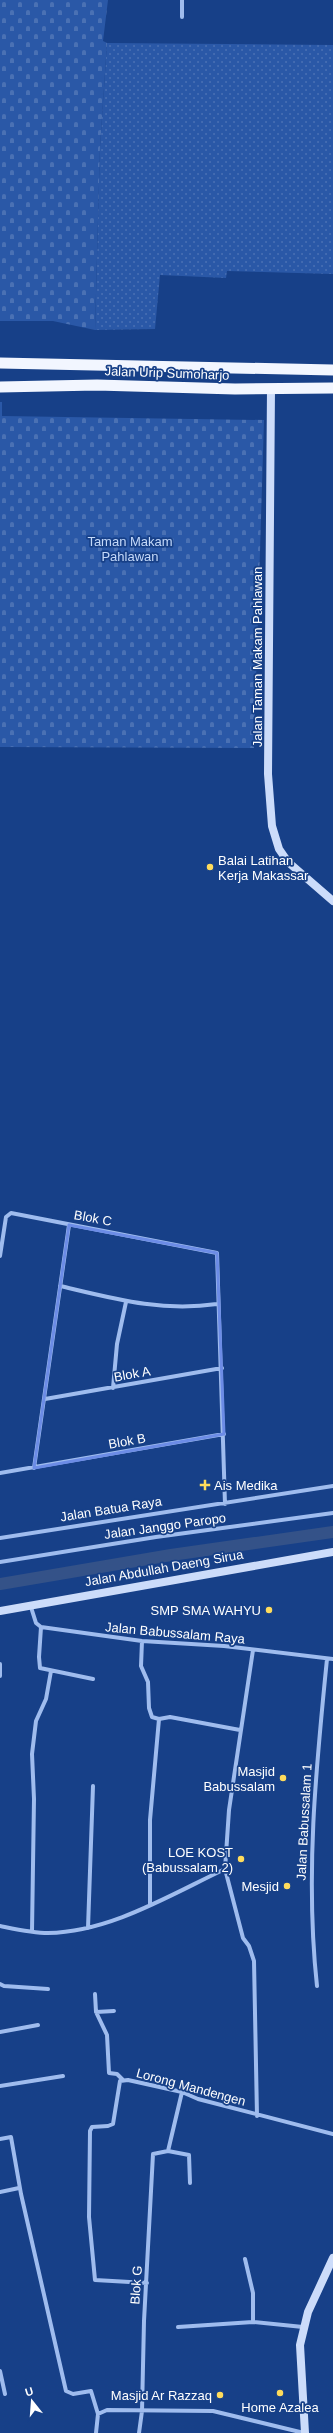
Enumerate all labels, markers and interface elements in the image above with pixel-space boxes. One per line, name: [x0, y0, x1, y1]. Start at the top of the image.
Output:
street label: Jalan Urip Sumoharjo: [104, 363, 230, 383]
park label: Taman Makam Pahlawan: [87, 534, 173, 564]
street label: Jalan Taman Makam Pahlawan: [250, 567, 265, 747]
place label: Balai Latihan Kerja Makassar: [218, 853, 309, 883]
marker: Balai Latihan Kerja Makassar: [205, 862, 215, 872]
street label: Blok C: [73, 1207, 113, 1229]
street label: Blok A: [113, 1363, 152, 1385]
street label: Blok B: [107, 1430, 147, 1452]
place label: Ais Medika: [214, 1478, 278, 1493]
marker: Ais Medika: [199, 1479, 211, 1491]
street label: Jalan Batua Raya: [59, 1493, 164, 1524]
street label: Jalan Janggo Paropo: [103, 1510, 227, 1542]
street label: Jalan Abdullah Daeng Sirua: [84, 1547, 245, 1589]
place label: SMP SMA WAHYU: [150, 1603, 261, 1618]
marker: SMP SMA WAHYU: [264, 1605, 274, 1615]
street label: Jalan Babussalam Raya: [105, 1619, 246, 1647]
street label: Jalan Babussalam 1: [293, 1763, 315, 1881]
place label: Masjid Babussalam: [203, 1764, 275, 1794]
marker: Masjid Babussalam: [278, 1773, 288, 1783]
place label: LOE KOST (Babussalam 2): [142, 1845, 233, 1875]
marker: LOE KOST (Babussalam 2): [236, 1854, 246, 1864]
place label: Mesjid: [241, 1879, 279, 1894]
marker: Mesjid: [282, 1881, 292, 1891]
street label: Lorong Mandengen: [135, 2065, 247, 2109]
street label: Blok G: [127, 2265, 145, 2305]
north arrow: [12, 2381, 52, 2421]
text: U: [24, 2385, 35, 2398]
place label: Masjid Ar Razzaq: [111, 2388, 212, 2403]
marker: Home Azalea: [275, 2388, 285, 2398]
marker: Masjid Ar Razzaq: [215, 2390, 225, 2400]
place label: Home Azalea: [241, 2400, 319, 2415]

